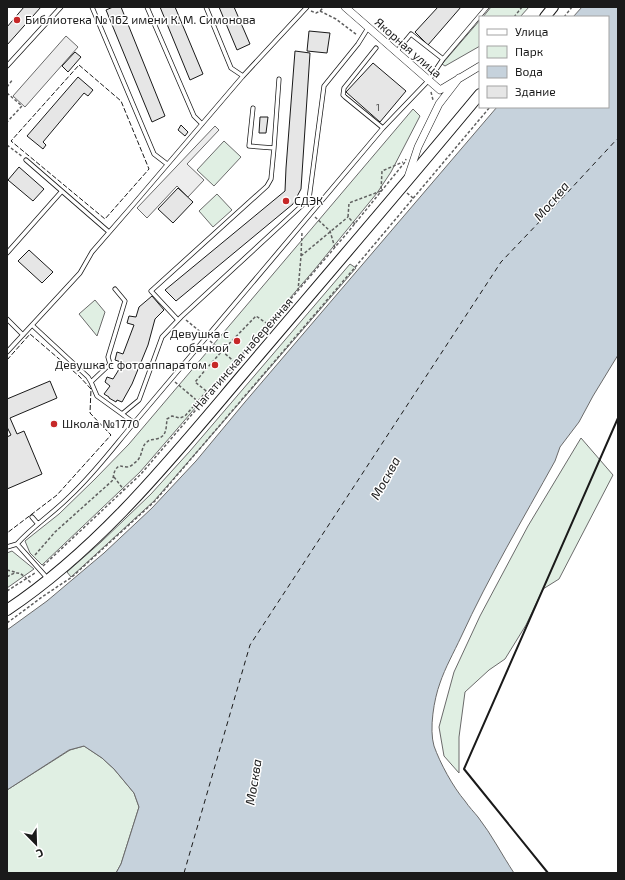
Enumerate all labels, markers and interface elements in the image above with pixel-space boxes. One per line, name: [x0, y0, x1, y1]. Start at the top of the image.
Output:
place label: Библиотека № 162 имени К. М. Симонова: [25, 12, 256, 26]
street label: Якорная улица: [372, 14, 445, 81]
marker: Библиотека № 162 имени К. М. Симонова: [12, 15, 22, 25]
legend: [479, 16, 609, 108]
text: Улица: [515, 24, 548, 38]
text: Парк: [515, 44, 544, 58]
text: Вода: [515, 64, 543, 78]
text: Здание: [515, 84, 556, 98]
house number: 1: [376, 101, 380, 113]
water label: Москва: [530, 178, 572, 224]
place label: СДЭК: [294, 193, 323, 207]
marker: СДЭК: [281, 196, 291, 206]
street label: Нагатинская набережная: [189, 294, 295, 413]
place label: Девушка с собачкой: [170, 326, 229, 354]
marker: Девушка с собачкой: [232, 336, 242, 346]
place label: Девушка с фотоаппаратом: [55, 357, 207, 372]
marker: Девушка с фотоаппаратом: [210, 360, 220, 370]
place label: Школа №1770: [62, 416, 139, 430]
marker: Школа №1770: [49, 419, 59, 429]
water label: Москва: [367, 454, 403, 502]
water label: Москва: [241, 758, 265, 806]
north arrow: [16, 824, 56, 864]
text: С: [34, 846, 46, 861]

